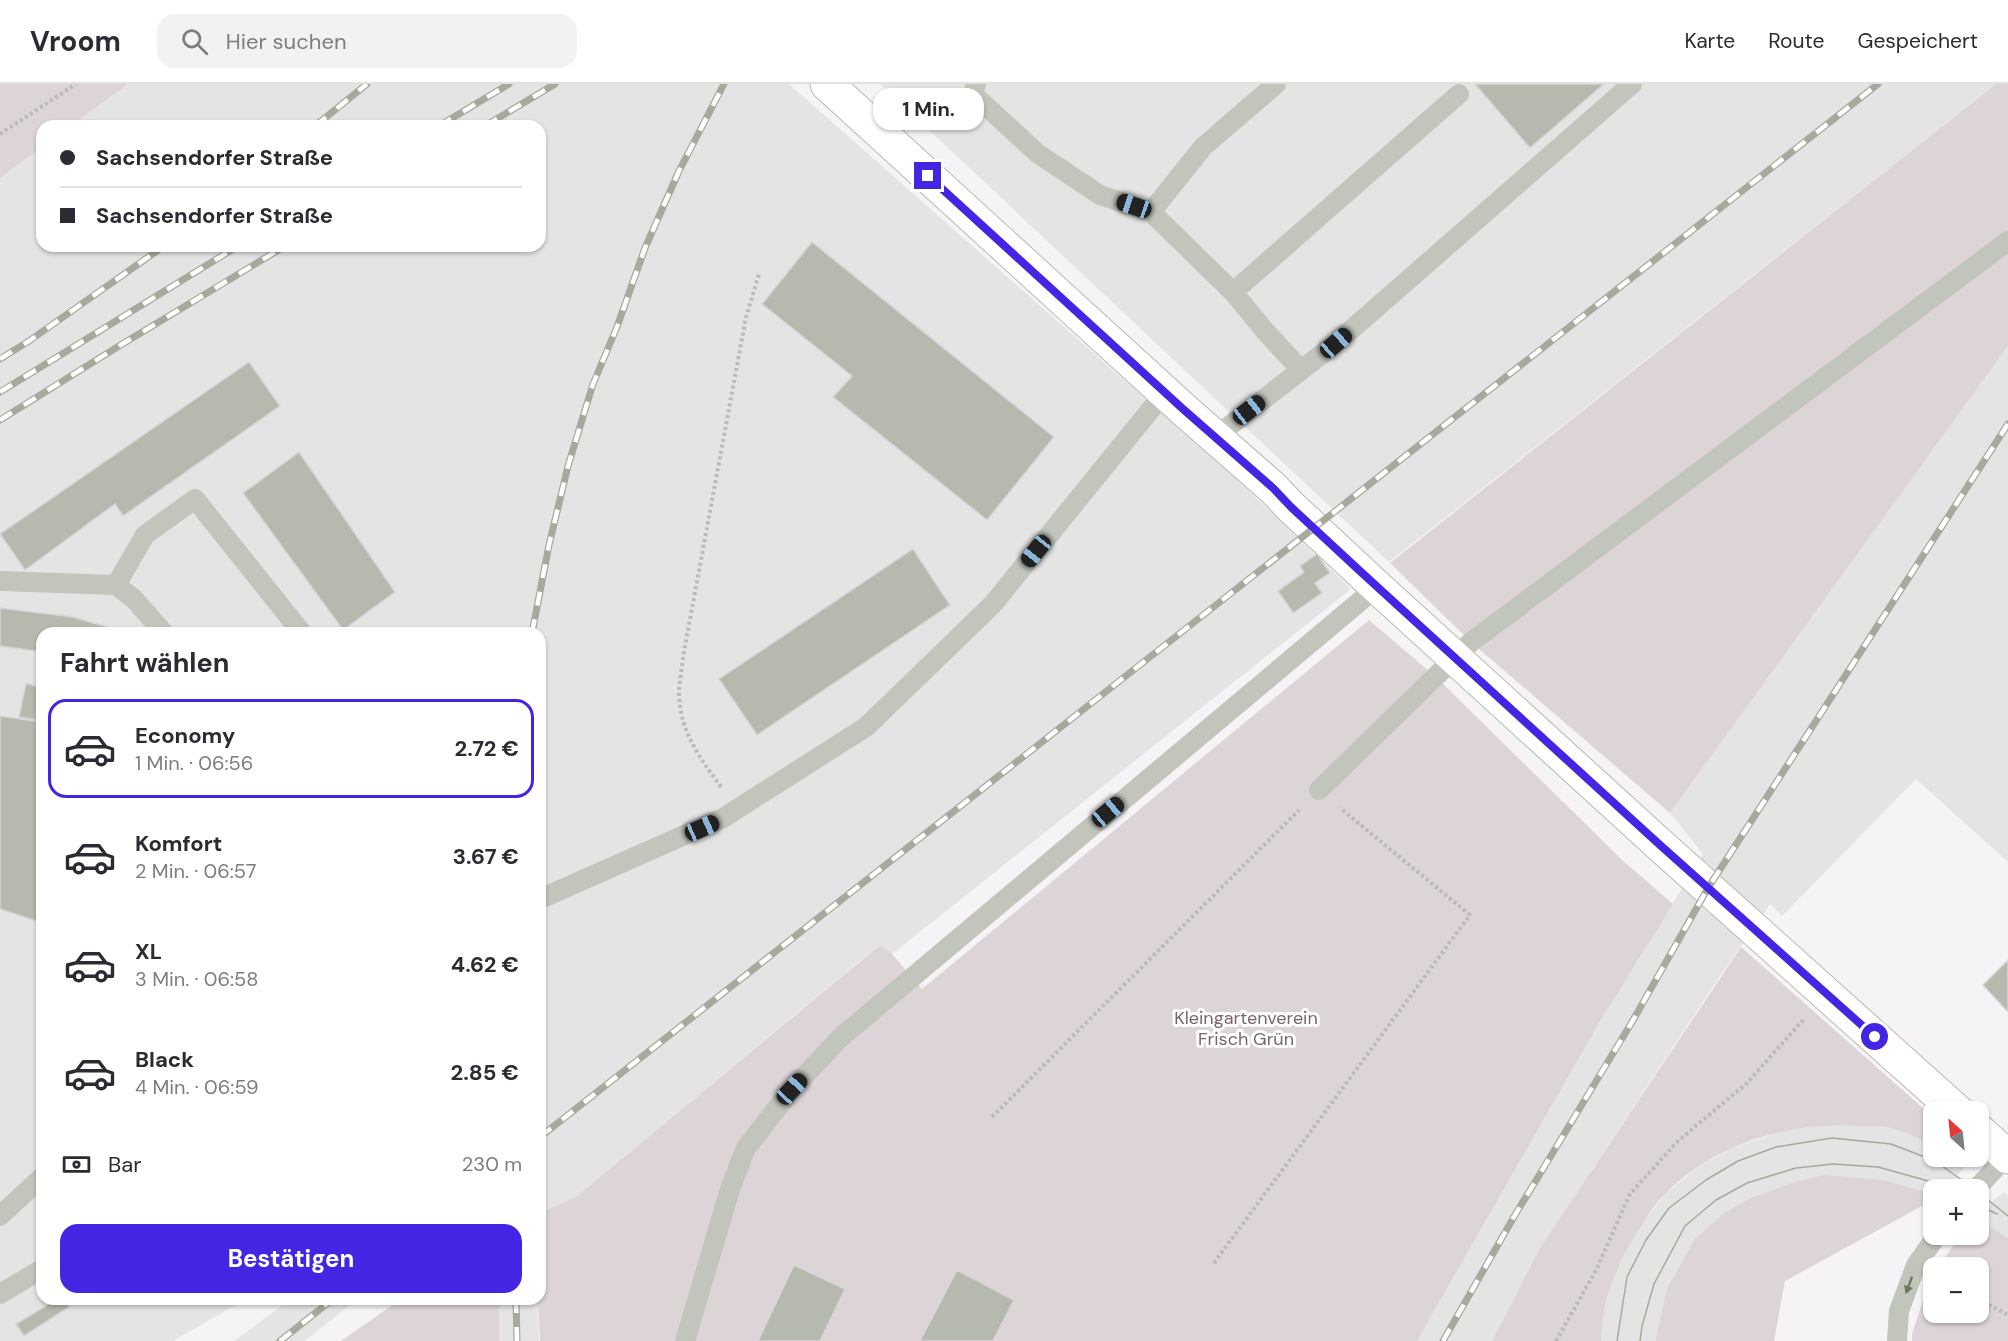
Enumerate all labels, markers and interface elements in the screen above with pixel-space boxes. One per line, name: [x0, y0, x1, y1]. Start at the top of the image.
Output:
search box: [157, 14, 577, 68]
text: Vroom: [30, 23, 121, 60]
icon: search: [178, 25, 211, 58]
text: Hier suchen: [226, 27, 347, 56]
text: Karte: [1684, 27, 1735, 55]
text: Route: [1768, 27, 1824, 55]
text: Gespeichert: [1857, 27, 1978, 55]
callout: 1 Min.: [872, 89, 984, 131]
text: 1 Min.: [902, 96, 955, 122]
text: Sachsendorfer Straße: [96, 143, 333, 172]
route end: [914, 162, 941, 189]
car: [1114, 192, 1154, 220]
text: Sachsendorfer Straße: [96, 201, 333, 230]
car: [1317, 324, 1355, 362]
car: [1229, 392, 1269, 428]
car: [1018, 531, 1054, 571]
text: Fahrt wählen: [60, 645, 230, 680]
text: Economy: [135, 721, 235, 750]
icon: car: [63, 722, 117, 776]
text: 2.72 €: [455, 734, 519, 763]
text: 1 Min. · 06:56: [135, 750, 253, 776]
car: [1088, 794, 1128, 830]
car: [682, 812, 722, 844]
text: Komfort: [135, 829, 222, 858]
icon: car: [63, 830, 117, 884]
text: 3.67 €: [453, 842, 519, 871]
text: 2 Min. · 06:57: [135, 858, 256, 884]
text: XL: [135, 937, 162, 966]
icon: car: [63, 938, 117, 992]
text: 4.62 €: [451, 950, 519, 979]
text: 3 Min. · 06:58: [135, 966, 258, 992]
park label: Kleingartenverein Frisch Grün: [1174, 1006, 1318, 1051]
route start: [1861, 1023, 1888, 1050]
text: Black: [135, 1045, 194, 1074]
icon: car: [63, 1046, 117, 1100]
text: 2.85 €: [451, 1058, 519, 1087]
car: [773, 1070, 811, 1108]
text: 4 Min. · 06:59: [135, 1074, 259, 1100]
north arrow: [1923, 1101, 1989, 1167]
map controls: [1923, 1101, 1989, 1323]
icon: cash: [60, 1148, 93, 1181]
text: Bar: [108, 1150, 141, 1179]
text: 230 m: [462, 1151, 522, 1177]
button: +: [1923, 1179, 1989, 1245]
button: Bestätigen: [60, 1224, 522, 1293]
button: −: [1923, 1257, 1989, 1323]
one-way arrow: [1904, 1276, 1914, 1294]

